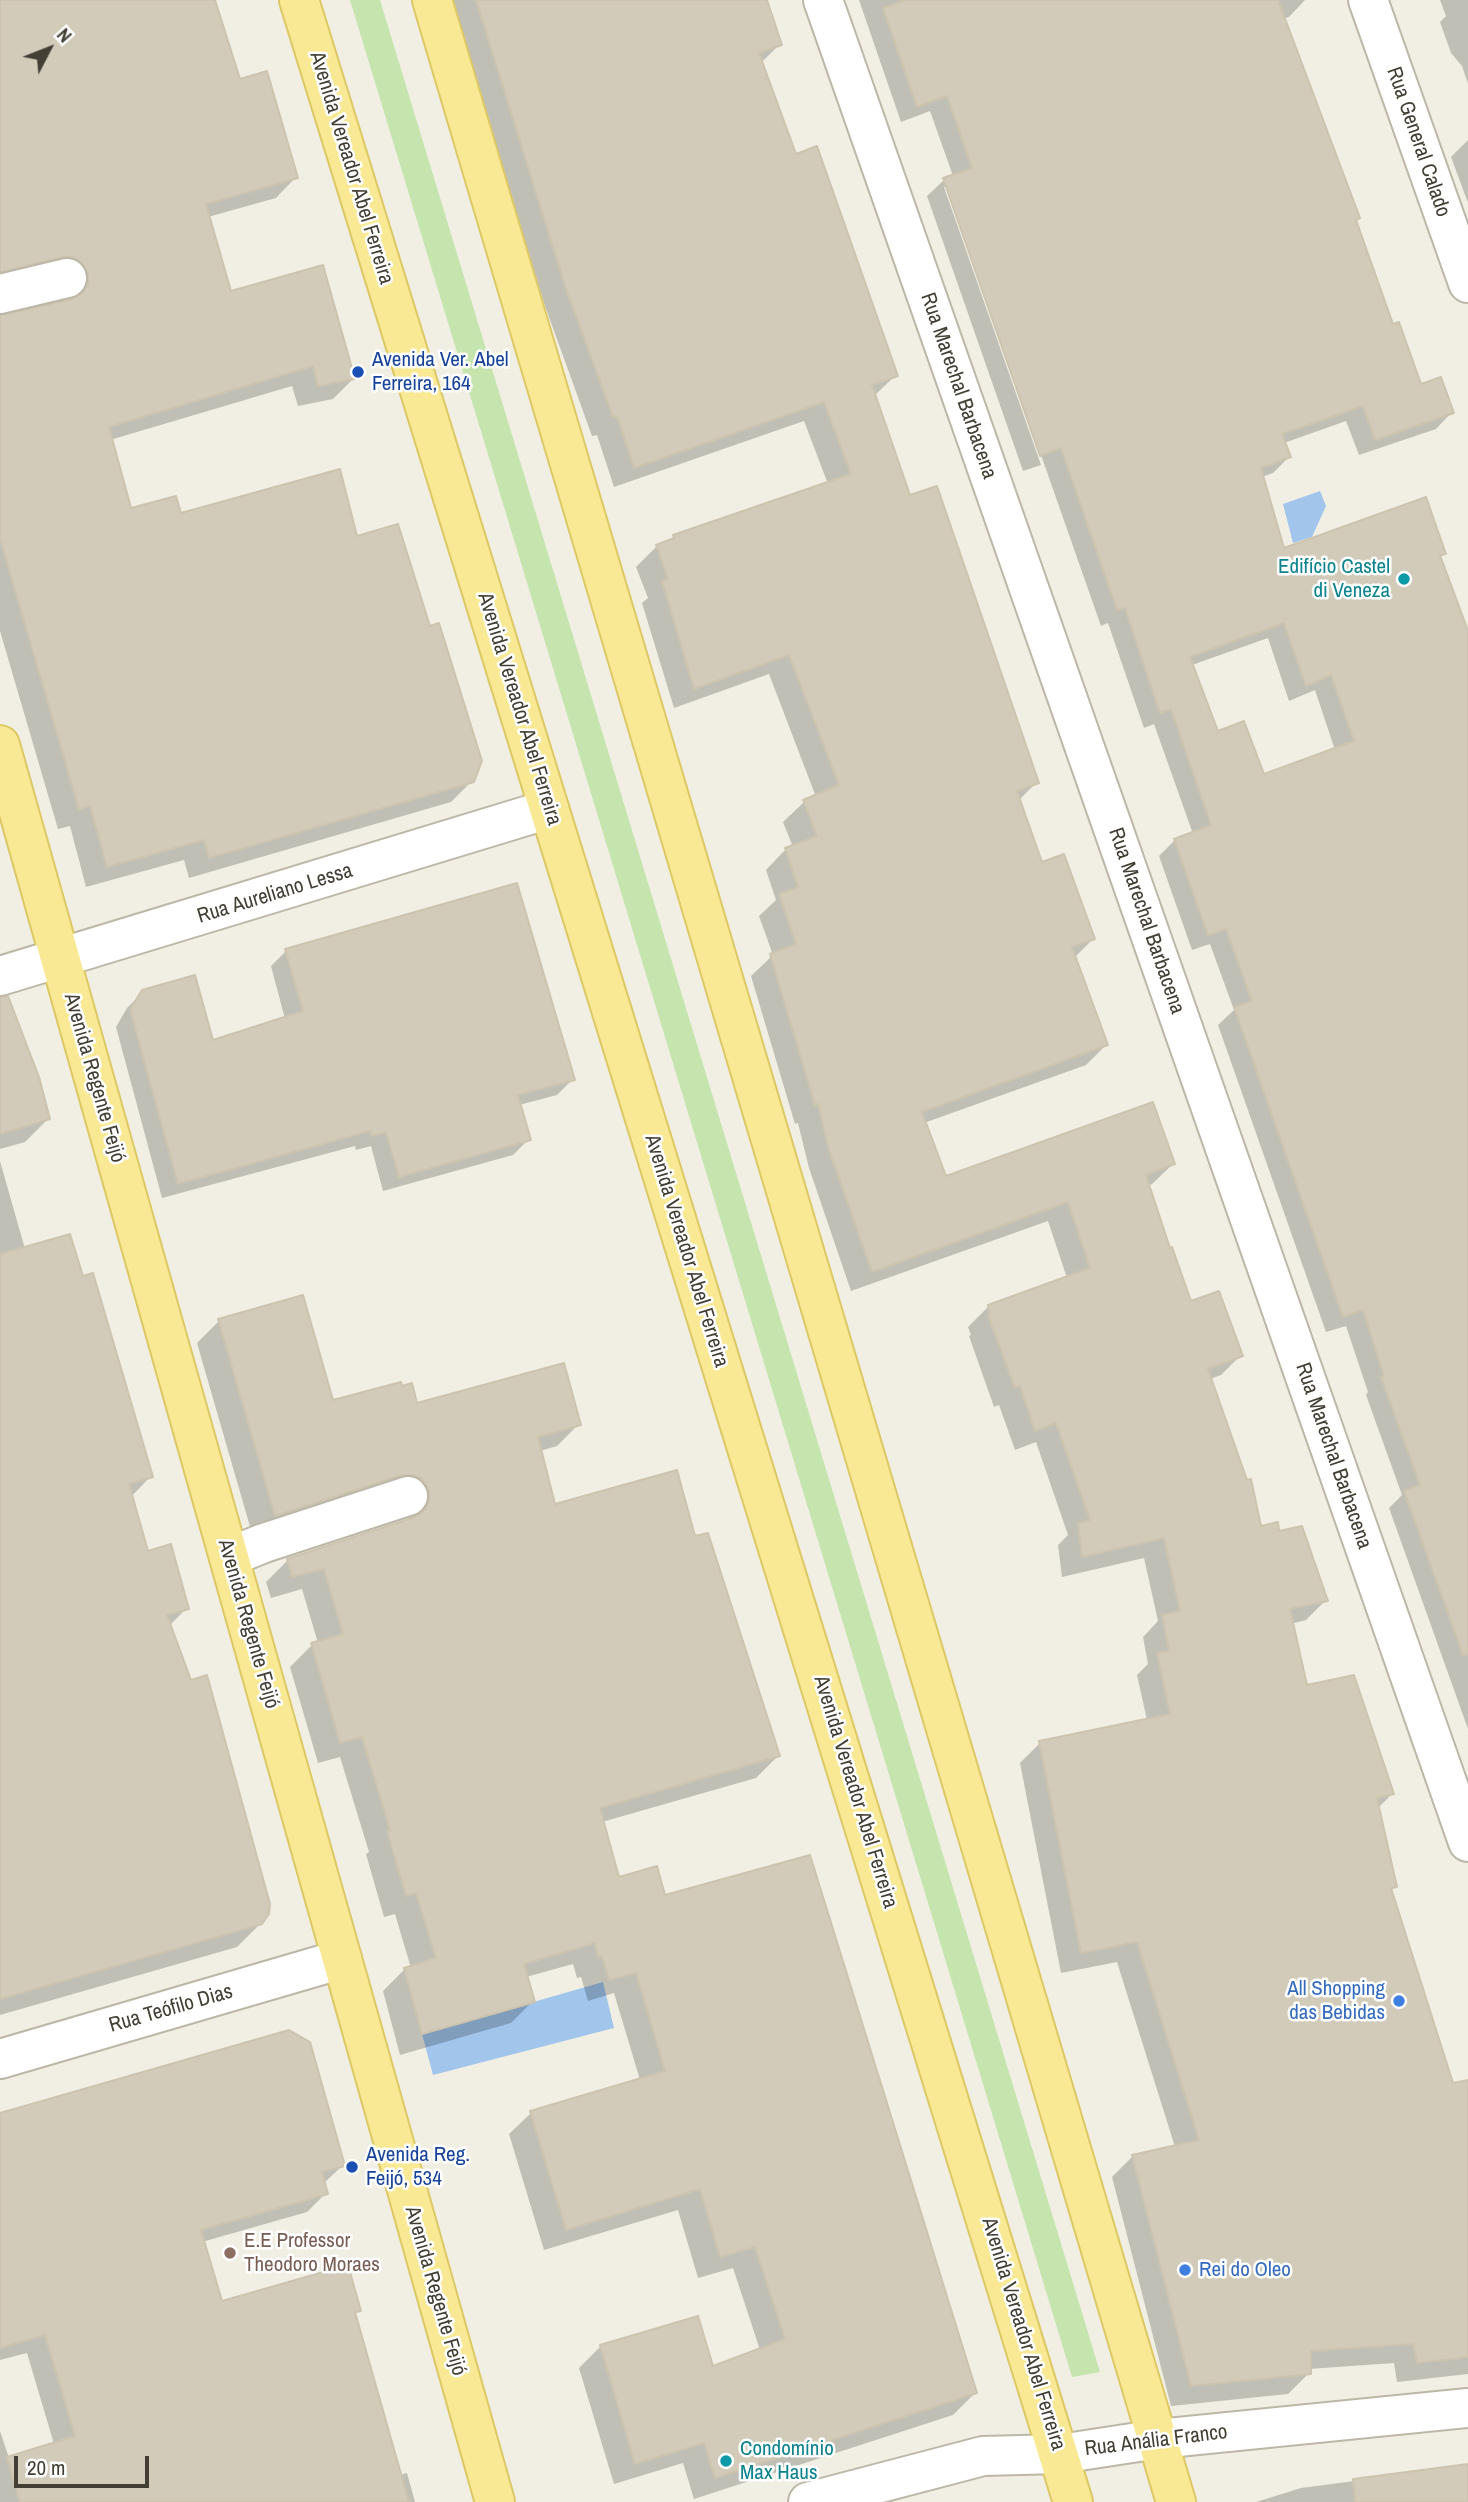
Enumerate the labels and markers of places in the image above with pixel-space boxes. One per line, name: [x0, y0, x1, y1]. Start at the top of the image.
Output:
place label: Avenida Ver. Abel Ferreira, 164: [372, 347, 509, 397]
marker: Avenida Ver. Abel Ferreira, 164: [350, 364, 366, 380]
place label: Edifício Castel di Veneza: [1278, 554, 1390, 604]
marker: Edifício Castel di Veneza: [1396, 571, 1412, 587]
place label: All Shopping das Bebidas: [1287, 1976, 1385, 2026]
marker: All Shopping das Bebidas: [1391, 1993, 1407, 2009]
place label: Avenida Reg. Feijó, 534: [366, 2142, 470, 2192]
marker: Avenida Reg. Feijó, 534: [344, 2159, 360, 2175]
place label: E.E Professor Theodoro Moraes: [244, 2228, 380, 2278]
marker: E.E Professor Theodoro Moraes: [222, 2245, 238, 2261]
place label: Rei do Oleo: [1199, 2257, 1291, 2283]
marker: Rei do Oleo: [1177, 2262, 1193, 2278]
place label: Condomínio Max Haus: [740, 2436, 834, 2486]
marker: Condomínio Max Haus: [718, 2453, 734, 2469]

